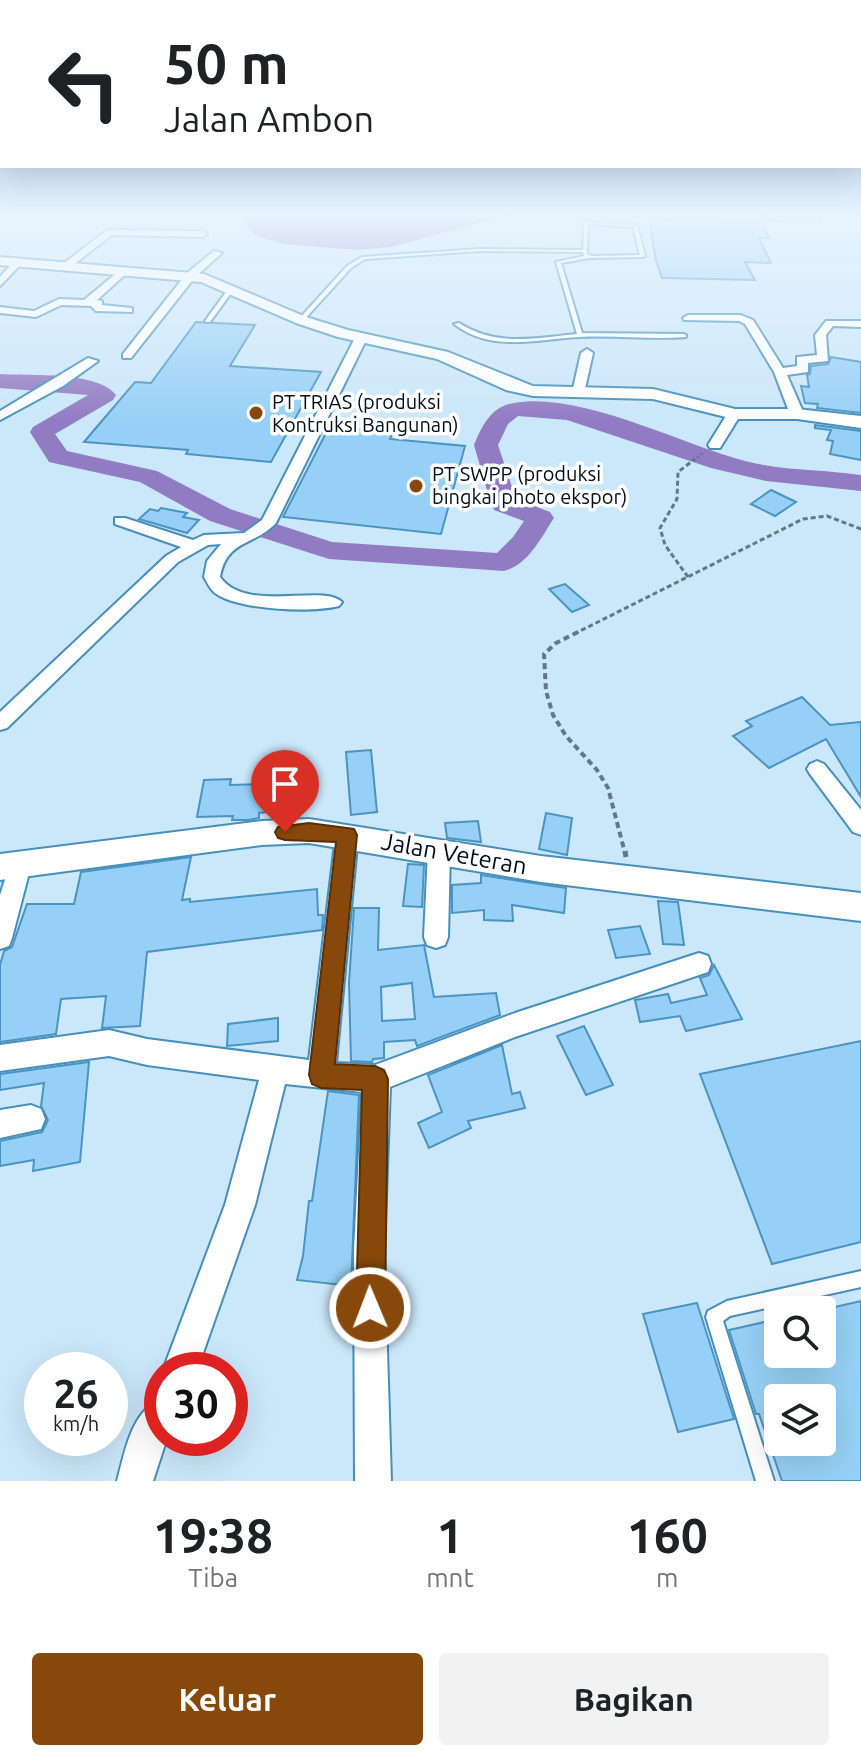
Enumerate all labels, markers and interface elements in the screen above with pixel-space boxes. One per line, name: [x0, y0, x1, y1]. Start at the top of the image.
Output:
icon: left: [32, 32, 136, 136]
text: 50 m: [164, 32, 289, 95]
text: Jalan Ambon: [164, 98, 374, 139]
place label: PT TRIAS (produksi Kontruksi Bangunan): [272, 390, 459, 436]
marker: PT TRIAS (produksi Kontruksi Bangunan): [247, 404, 265, 422]
place label: PT SWPP (produksi bingkai photo ekspor): [432, 462, 627, 508]
marker: PT SWPP (produksi bingkai photo ekspor): [407, 477, 425, 495]
pin: [251, 750, 319, 832]
icon: arrive: [263, 762, 307, 806]
street label: Jalan Veteran: [379, 827, 529, 880]
position arrow: [328, 1266, 412, 1350]
map controls: [764, 1296, 836, 1456]
button: search: [764, 1296, 836, 1368]
speed limit sign: 30: [144, 1352, 248, 1456]
text: 26: [53, 1371, 99, 1416]
button: layers: [764, 1384, 836, 1456]
text: km/h: [53, 1412, 99, 1435]
text: 19:38: [153, 1508, 273, 1562]
text: 1: [436, 1508, 463, 1562]
text: 160: [627, 1508, 708, 1562]
text: Tiba: [188, 1563, 238, 1592]
text: mnt: [426, 1563, 474, 1592]
text: m: [656, 1563, 679, 1592]
button: Keluar: [32, 1653, 423, 1745]
button: Bagikan: [439, 1653, 829, 1745]

